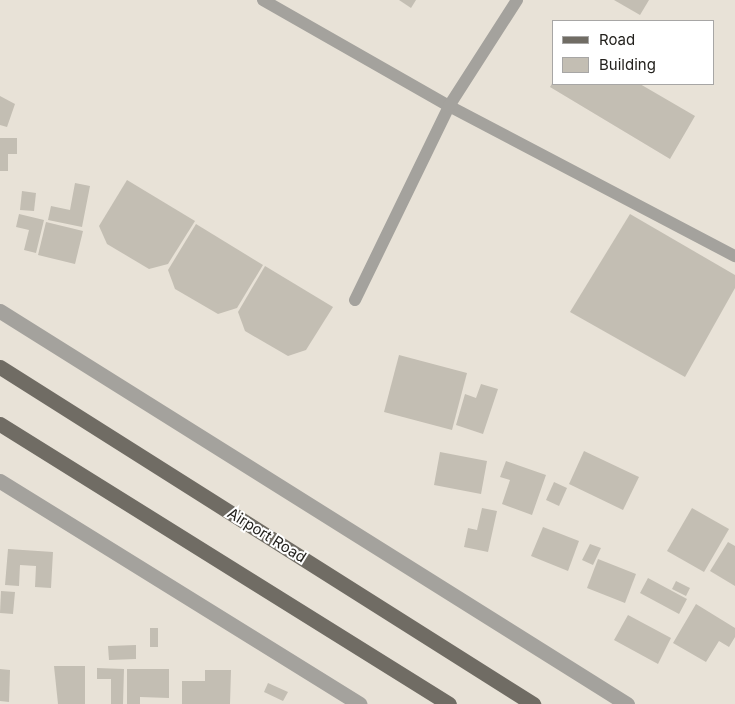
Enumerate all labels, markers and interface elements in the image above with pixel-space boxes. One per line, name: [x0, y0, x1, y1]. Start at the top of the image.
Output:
legend: [552, 20, 715, 85]
text: Road: [599, 30, 635, 49]
text: Building: [599, 55, 656, 74]
street label: Airport Road: [224, 504, 310, 566]

